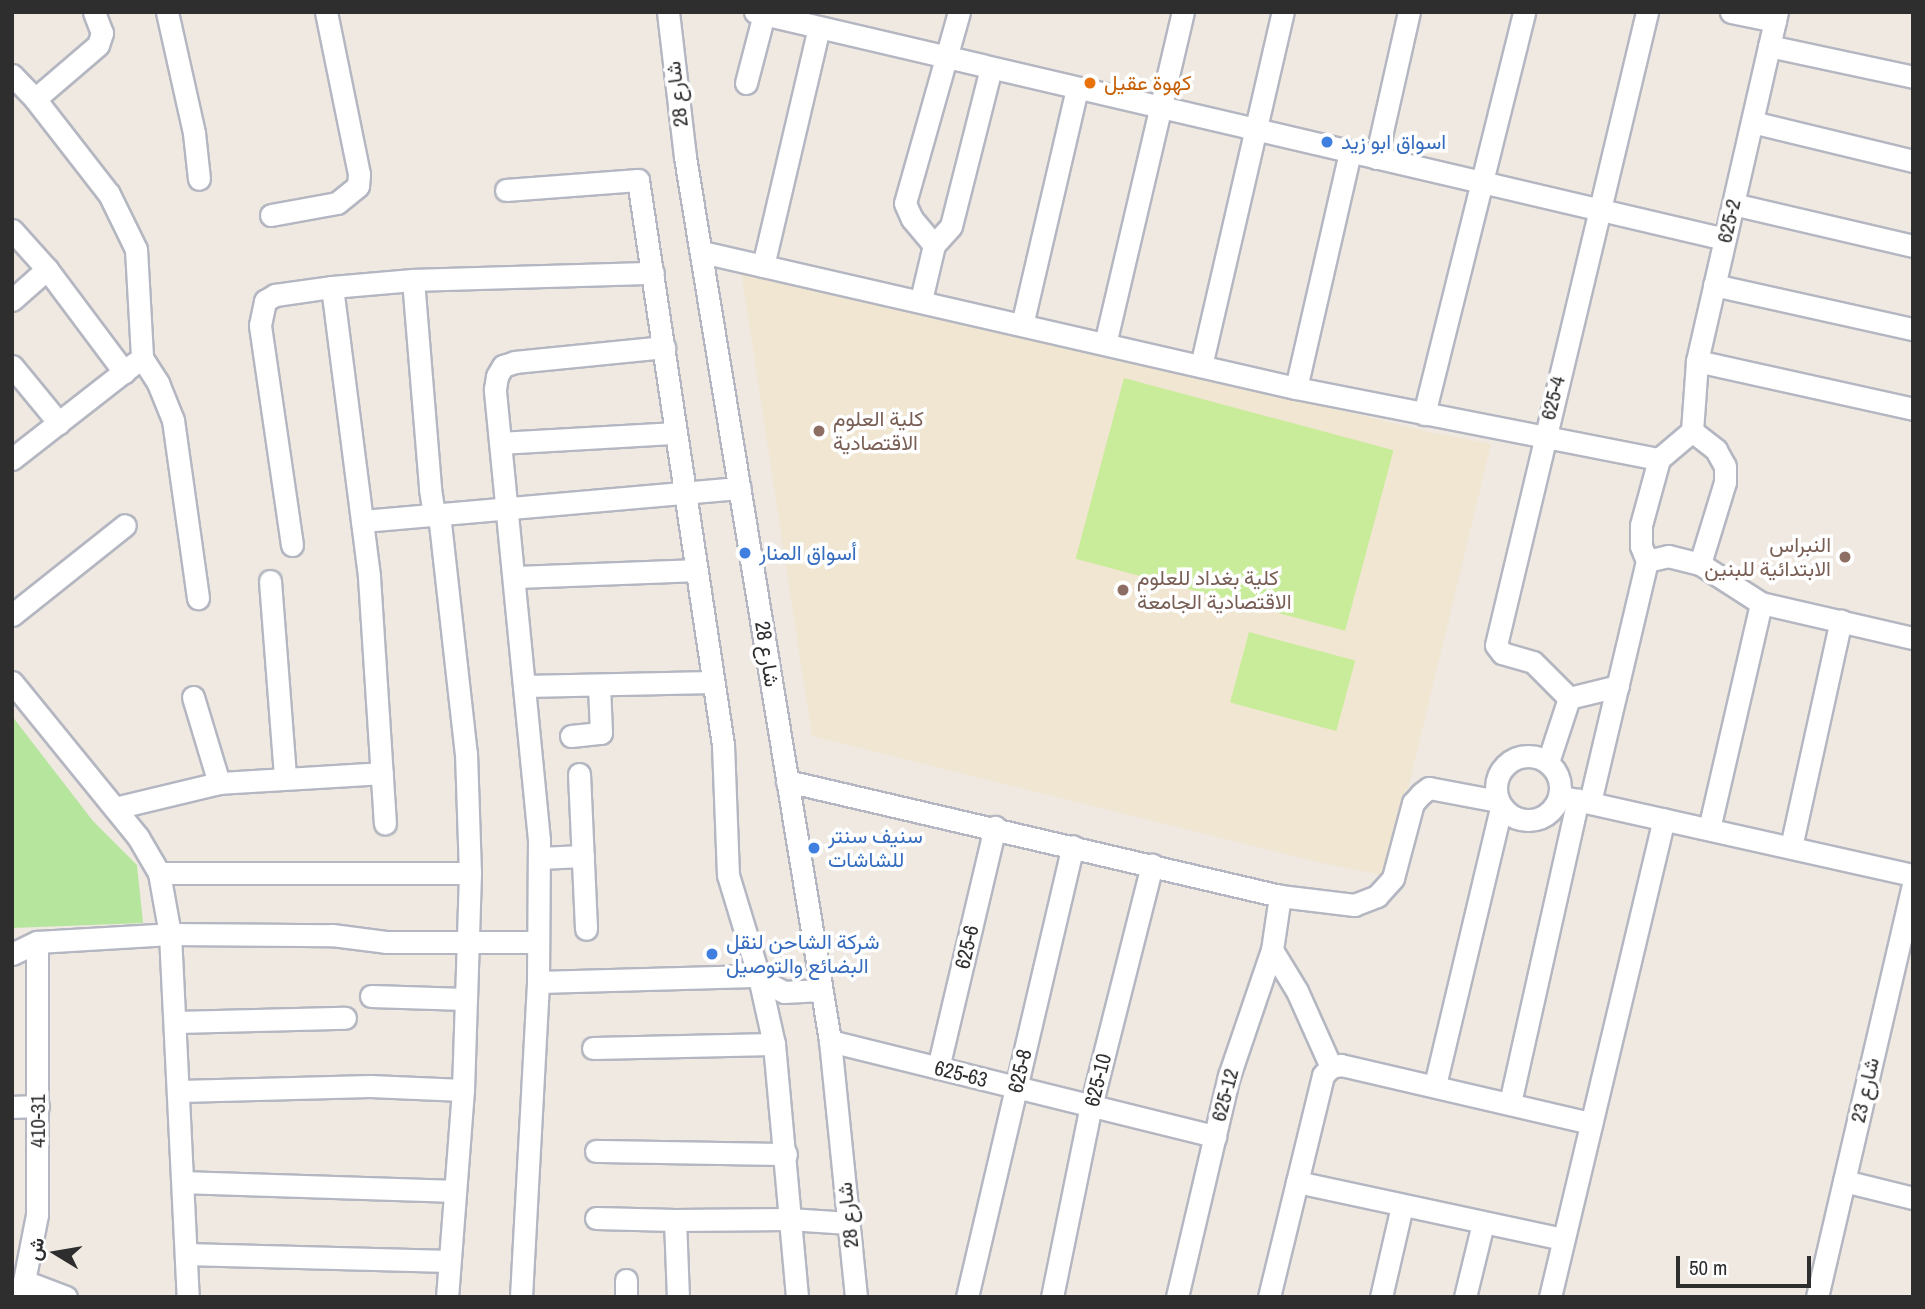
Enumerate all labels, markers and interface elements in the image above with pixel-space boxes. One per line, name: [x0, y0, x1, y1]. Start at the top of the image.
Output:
street label: شارع 28: [660, 60, 694, 128]
place label: كهوة عقيل: [1104, 70, 1191, 96]
marker: كهوة عقيل: [1082, 75, 1098, 91]
place label: اسواق ابو زيد: [1341, 129, 1446, 155]
marker: اسواق ابو زيد: [1319, 134, 1335, 150]
street label: 625-2: [1712, 197, 1746, 245]
street label: 625-4: [1535, 374, 1571, 422]
place label: كلية العلوم الاقتصادية: [833, 406, 924, 456]
marker: كلية العلوم الاقتصادية: [811, 423, 827, 439]
place label: النبراس الابتدائية للبنين: [1704, 532, 1831, 582]
place label: أسواق المنار: [759, 540, 857, 566]
marker: أسواق المنار: [737, 545, 753, 561]
marker: النبراس الابتدائية للبنين: [1837, 549, 1853, 565]
place label: كلية بغداد للعلوم الاقتصادية الجامعة: [1137, 565, 1292, 615]
marker: كلية بغداد للعلوم الاقتصادية الجامعة: [1115, 582, 1131, 598]
street label: شارع 28: [749, 619, 785, 689]
place label: سنيف سنتر للشاشات: [828, 823, 923, 873]
marker: سنيف سنتر للشاشات: [806, 840, 822, 856]
street label: 625-6: [950, 923, 984, 971]
place label: شركة الشاحن لنقل البضائع والتوصيل: [726, 929, 880, 979]
marker: شركة الشاحن لنقل البضائع والتوصيل: [704, 946, 720, 962]
street label: 625-8: [1003, 1047, 1037, 1095]
street label: 625-10: [1079, 1051, 1117, 1109]
street label: 625-63: [932, 1055, 990, 1093]
street label: شارع 23: [1845, 1055, 1885, 1125]
street label: 625-12: [1206, 1066, 1244, 1124]
street label: 410-31: [25, 1094, 51, 1148]
street label: شارع 28: [832, 1181, 864, 1249]
north arrow: [21, 1218, 91, 1288]
text: ش: [20, 1235, 50, 1263]
scale bar: [1680, 1242, 1815, 1286]
text: 50 m: [1689, 1253, 1727, 1282]

